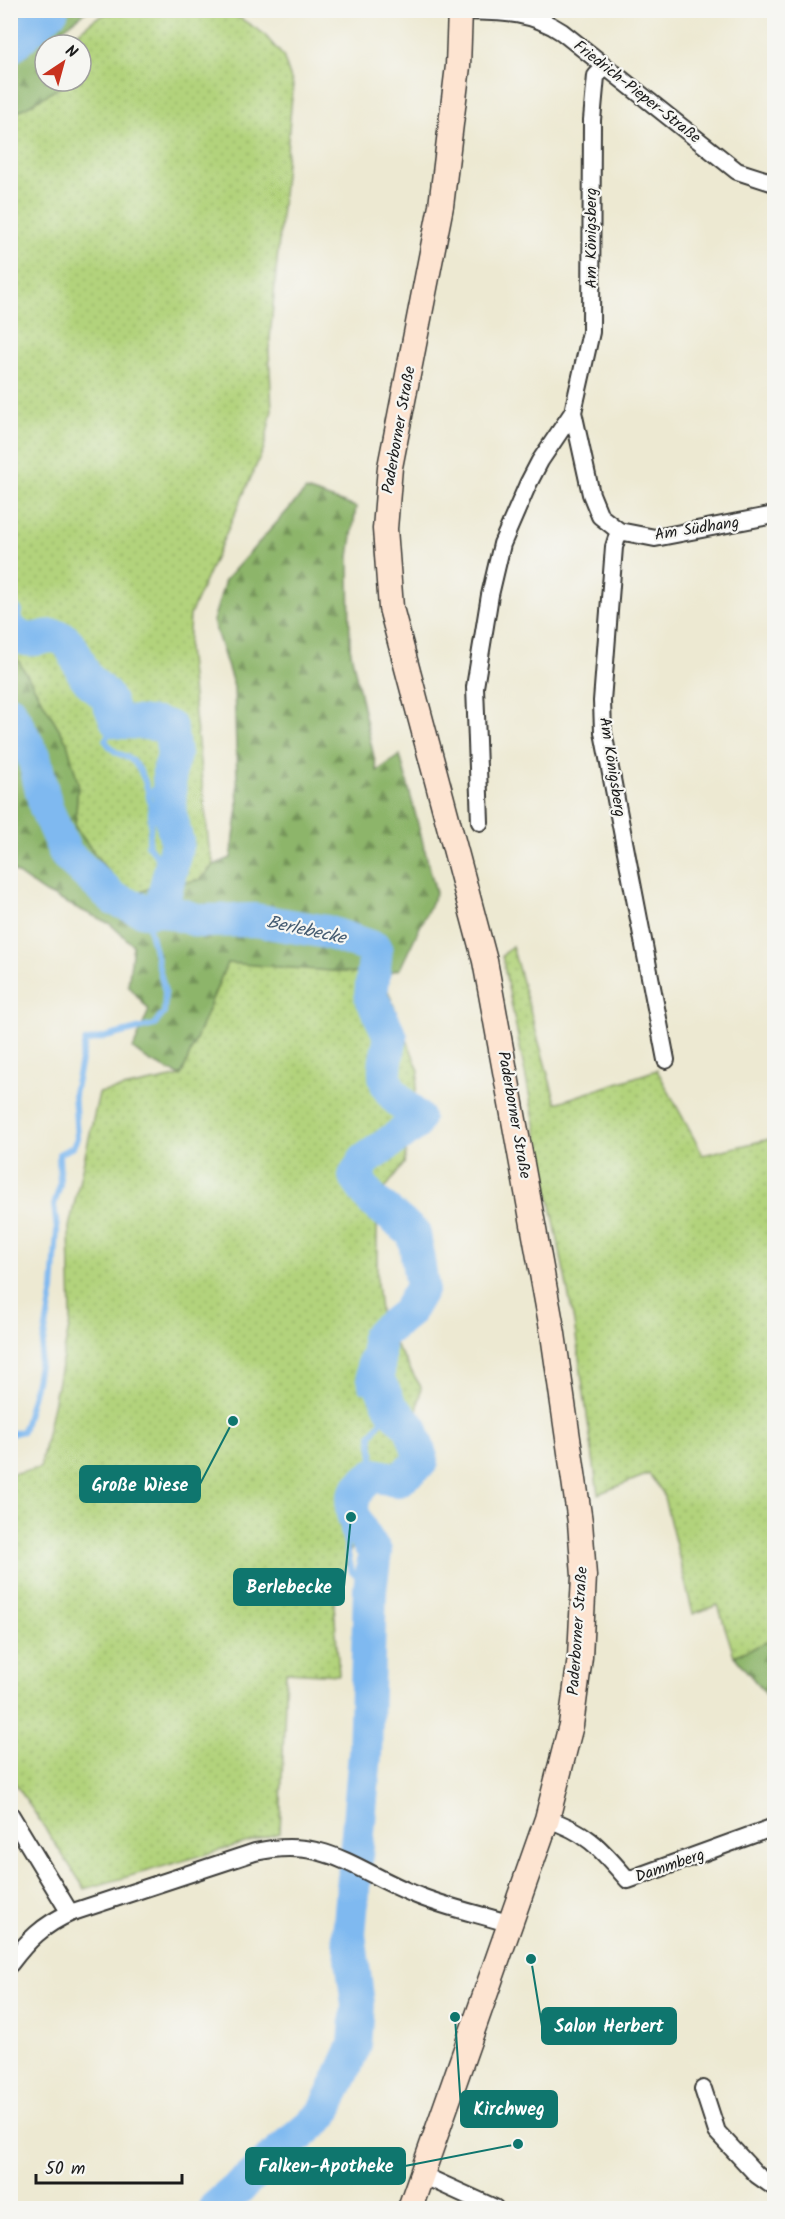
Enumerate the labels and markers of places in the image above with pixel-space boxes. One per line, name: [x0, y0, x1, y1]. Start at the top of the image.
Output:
callout: Große Wiese: [80, 1466, 200, 1502]
callout: Berlebecke: [234, 1569, 344, 1605]
callout: Salon Herbert: [542, 2008, 676, 2044]
callout: Kirchweg: [461, 2091, 557, 2127]
callout: Falken-Apotheke: [246, 2148, 405, 2184]

